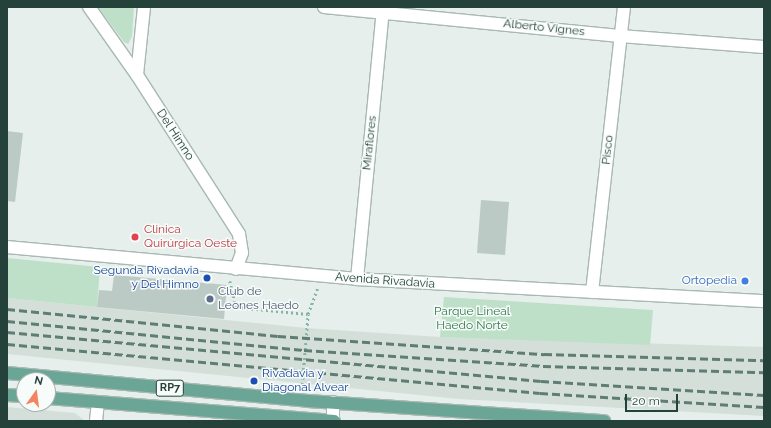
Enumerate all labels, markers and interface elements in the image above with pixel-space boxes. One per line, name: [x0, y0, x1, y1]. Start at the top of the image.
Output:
street label: Alberto Vignes: [502, 17, 586, 39]
street label: Del Himno: [153, 107, 197, 163]
street label: Miraflores: [360, 115, 380, 171]
street label: Pisco: [599, 135, 617, 165]
place label: Clinica Quirúrgica Oeste: [144, 223, 237, 251]
marker: Clinica Quirúrgica Oeste: [129, 231, 141, 243]
place label: Segunda Rivadavia y Del Himno: [94, 264, 199, 292]
street label: Avenida Rivadavia: [335, 270, 435, 292]
marker: Segunda Rivadavia y Del Himno: [202, 273, 212, 283]
place label: Ortopedia: [682, 274, 737, 288]
marker: Ortopedia: [740, 276, 750, 286]
place label: Club de Leones Haedo: [218, 285, 299, 313]
marker: Club de Leones Haedo: [205, 294, 215, 304]
park label: Parque Lineal Haedo Norte: [434, 305, 510, 333]
place label: Rivadavia y Diagonal Alvear: [262, 367, 349, 395]
north arrow: [16, 372, 56, 412]
text: N: [33, 374, 44, 388]
marker: Rivadavia y Diagonal Alvear: [249, 376, 259, 386]
road number: RP7: [155, 379, 185, 397]
scale bar: [627, 386, 680, 412]
text: 20 m: [632, 394, 660, 408]

